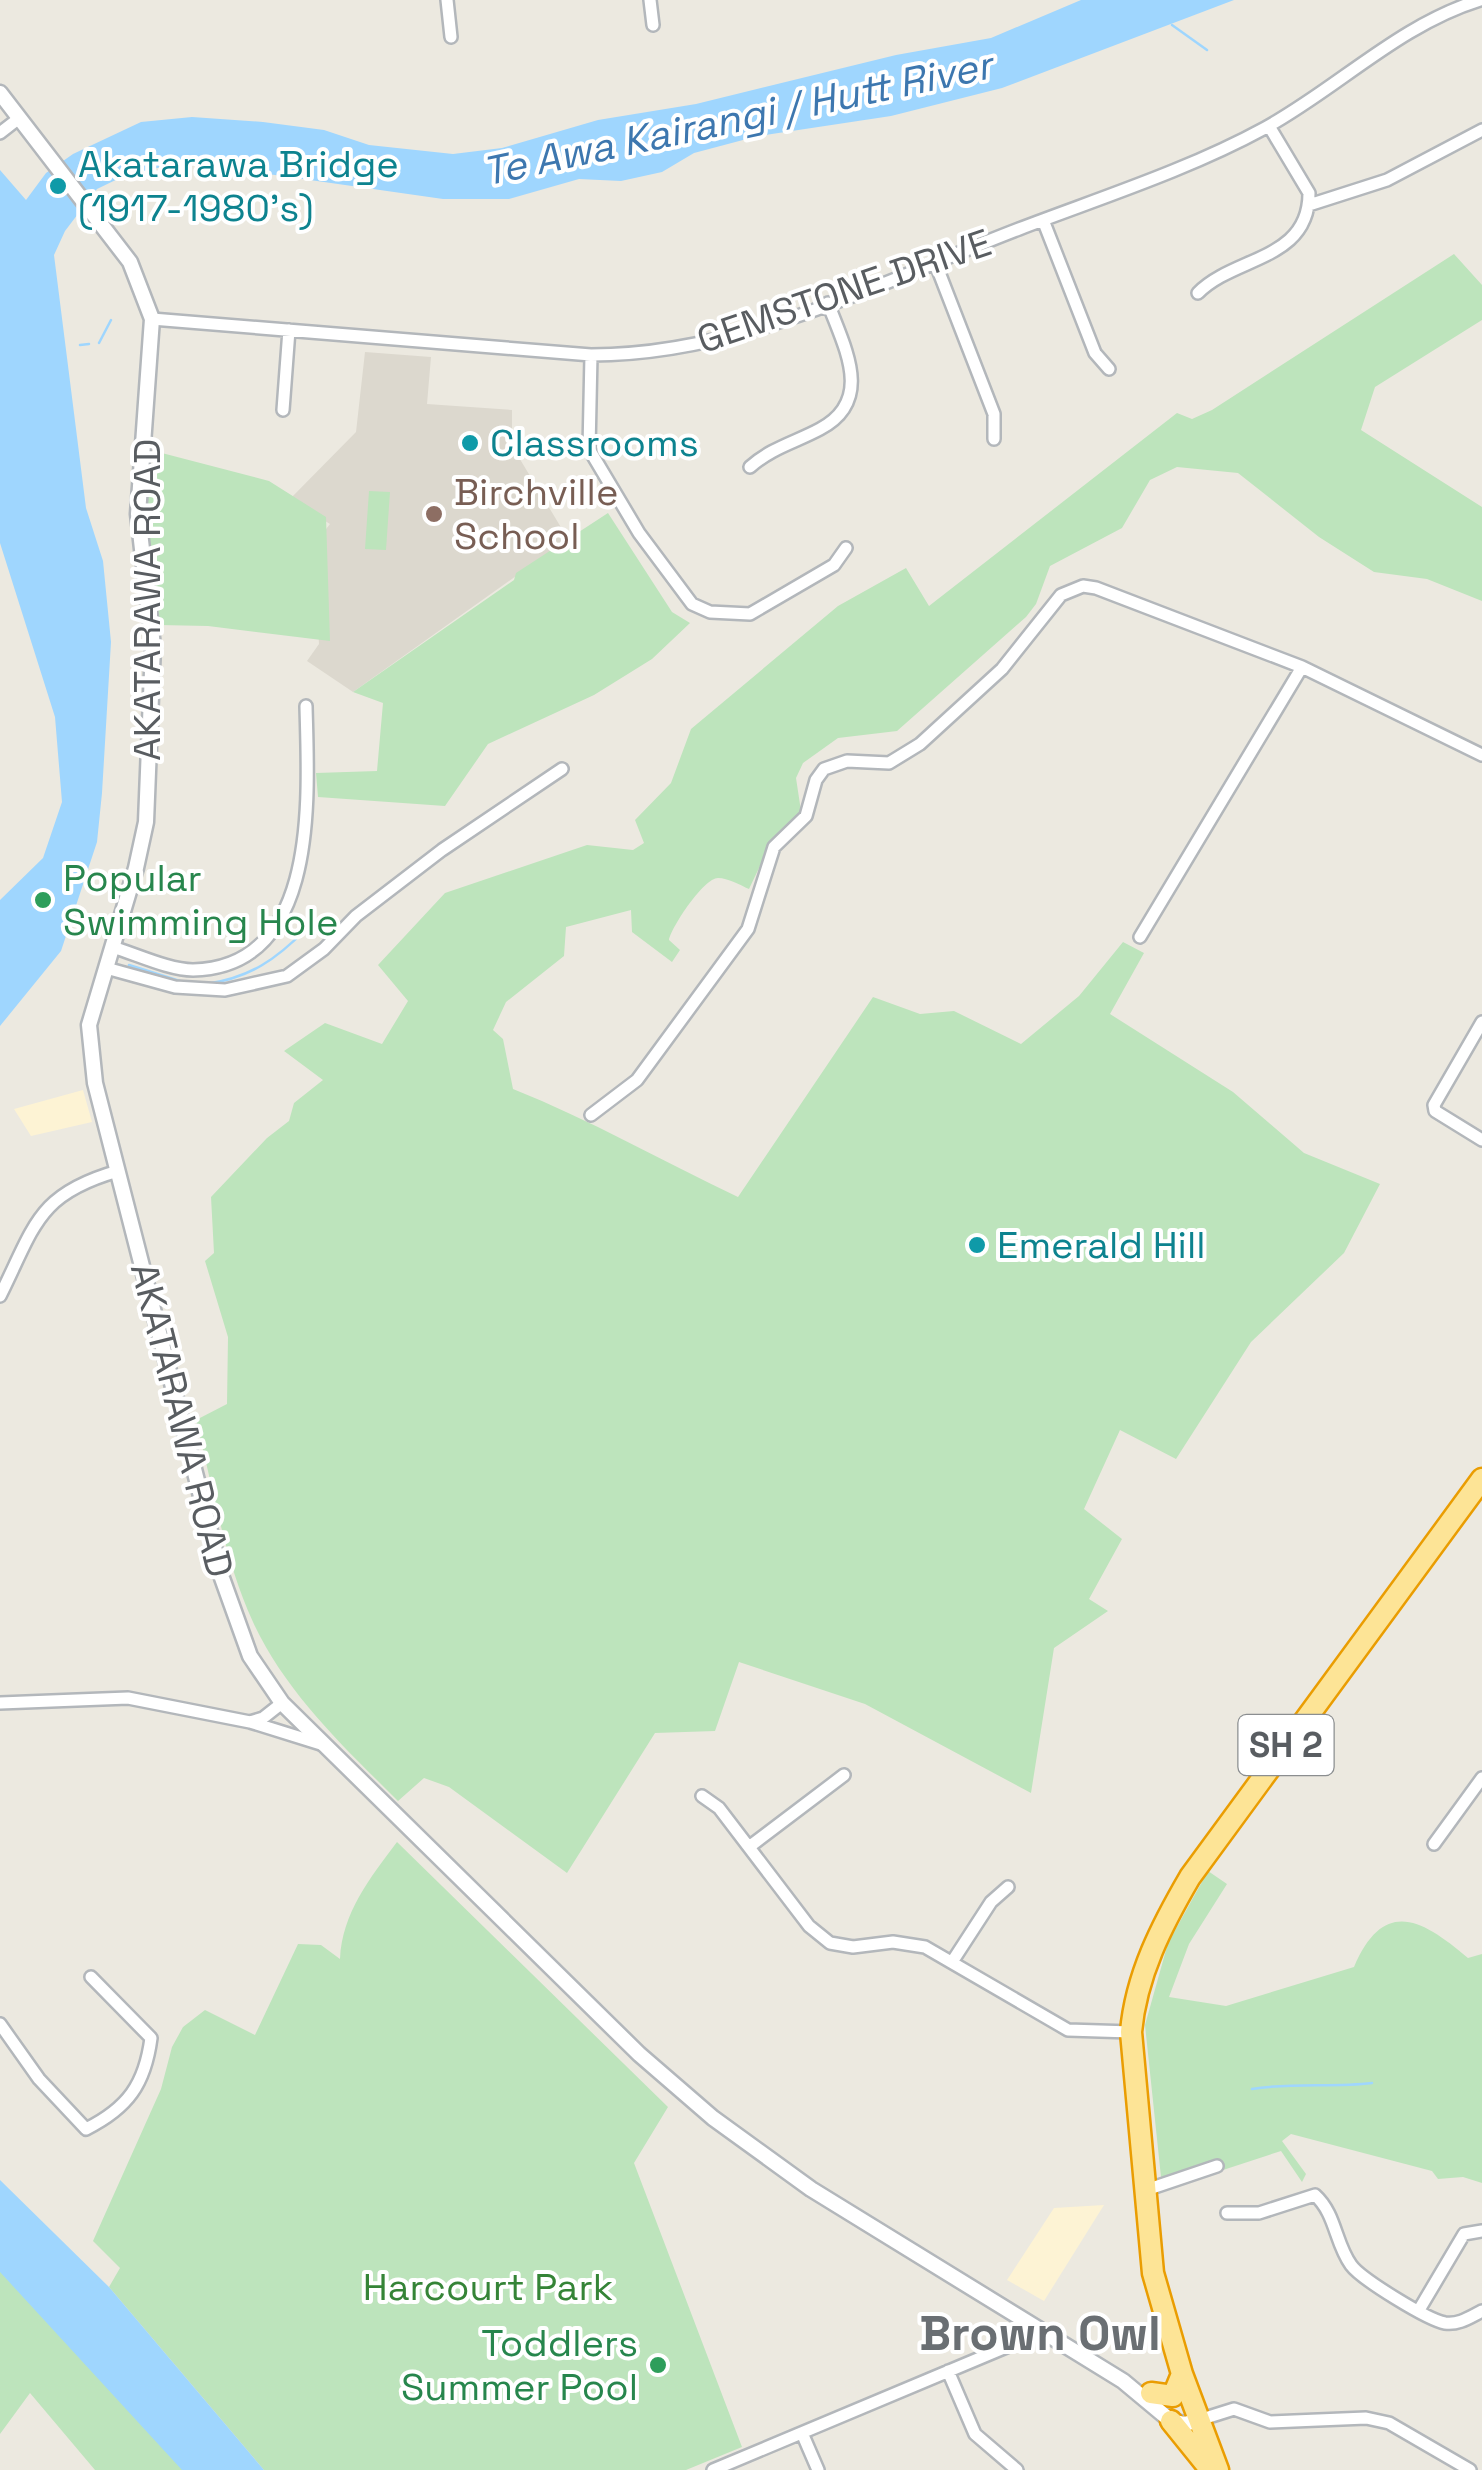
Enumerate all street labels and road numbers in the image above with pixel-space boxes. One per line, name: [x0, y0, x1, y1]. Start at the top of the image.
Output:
street label: GEMSTONE DRIVE: [691, 218, 997, 364]
street label: AKATARAWA ROAD: [123, 439, 171, 761]
street label: AKATARAWA ROAD: [120, 1258, 244, 1582]
road number: SH 2: [1238, 1715, 1334, 1775]

